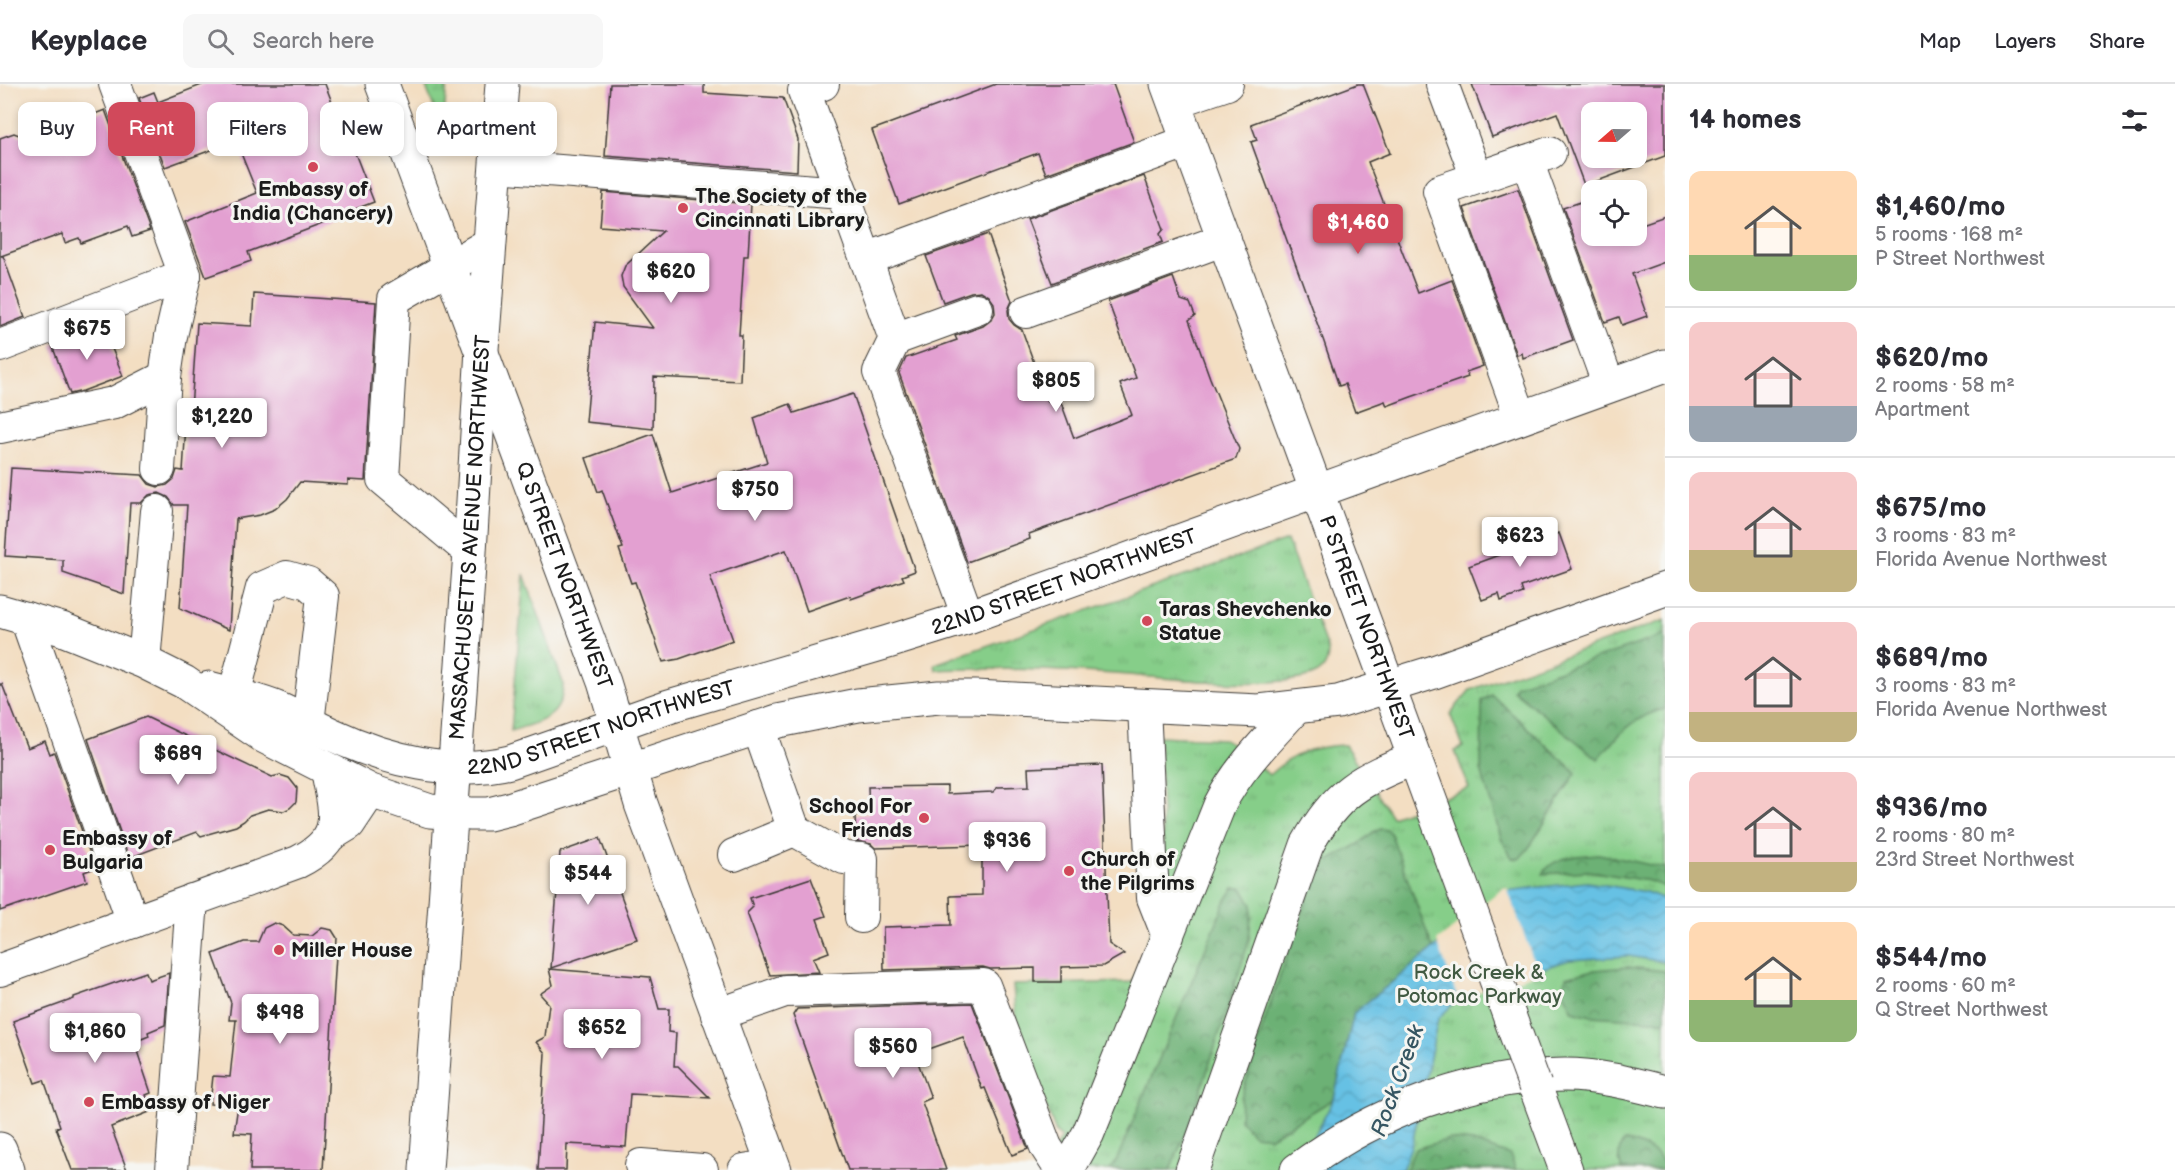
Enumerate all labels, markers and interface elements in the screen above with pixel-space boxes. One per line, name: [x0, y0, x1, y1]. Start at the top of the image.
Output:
search box: [183, 14, 603, 68]
text: Keyplace: [30, 25, 147, 58]
icon: search: [204, 25, 237, 58]
text: Search here: [252, 28, 374, 55]
text: Map: [1919, 29, 1961, 54]
text: Layers: [1994, 29, 2056, 54]
text: Share: [2089, 29, 2145, 54]
chip: Buy: [18, 102, 96, 156]
chip: Rent: [108, 102, 195, 156]
chip: Filters: [207, 102, 308, 156]
chip: New: [320, 102, 404, 156]
chip: Apartment: [416, 102, 557, 156]
north arrow: [1581, 102, 1647, 168]
map controls: [1581, 102, 1647, 246]
icon: filters: [2118, 104, 2151, 137]
text: 14 homes: [1689, 105, 1801, 136]
marker: Embassy of India (Chancery): [306, 160, 320, 174]
place label: Embassy of India (Chancery): [233, 177, 393, 226]
button: locate: [1581, 180, 1647, 246]
place label: The Society of the Cincinnati Library: [695, 184, 867, 233]
text: $1,460/mo: [1875, 192, 2005, 223]
icon: home: [1737, 195, 1809, 267]
marker: The Society of the Cincinnati Library: [676, 201, 690, 215]
pin: $1,460: [1309, 204, 1407, 255]
text: $1,460: [1327, 211, 1389, 235]
text: 5 rooms · 168 m²: [1875, 223, 2023, 247]
text: P Street Northwest: [1875, 247, 2045, 271]
pin: $620: [635, 253, 707, 304]
text: $620: [646, 260, 696, 284]
pin: $675: [51, 310, 123, 361]
text: $675: [63, 317, 111, 341]
street label: MASSACHUSETTS AVENUE NORTHWEST: [444, 334, 496, 741]
text: $620/mo: [1875, 343, 1988, 374]
icon: home: [1737, 346, 1809, 418]
pin: $805: [1020, 362, 1092, 413]
text: $805: [1031, 369, 1081, 393]
text: 2 rooms · 58 m²: [1875, 374, 2015, 398]
pin: $1,220: [173, 398, 271, 449]
text: Apartment: [1875, 398, 1970, 422]
text: $1,220: [191, 405, 253, 429]
street label: Q STREET NORTHWEST: [511, 458, 618, 693]
pin: $750: [719, 471, 791, 522]
text: $750: [731, 478, 779, 502]
text: $675/mo: [1875, 493, 1986, 524]
icon: home: [1737, 496, 1809, 568]
street label: P STREET NORTHWEST: [1314, 512, 1419, 743]
pin: $623: [1484, 517, 1556, 568]
street label: 22ND STREET NORTHWEST: [928, 523, 1200, 640]
text: $623: [1496, 524, 1544, 548]
text: 3 rooms · 83 m²: [1875, 524, 2016, 548]
text: Florida Avenue Northwest: [1875, 548, 2107, 572]
place label: Taras Shevchenko Statue: [1159, 597, 1332, 646]
marker: Taras Shevchenko Statue: [1140, 614, 1154, 628]
text: $689/mo: [1875, 643, 1988, 674]
icon: home: [1737, 646, 1809, 718]
text: 3 rooms · 83 m²: [1875, 674, 2016, 698]
street label: 22ND STREET NORTHWEST: [467, 675, 738, 780]
text: Florida Avenue Northwest: [1875, 698, 2107, 722]
pin: $689: [142, 735, 214, 786]
text: $689: [153, 742, 203, 766]
text: $936/mo: [1875, 793, 1987, 824]
place label: School For Friends: [809, 794, 913, 843]
icon: home: [1737, 796, 1809, 868]
marker: School For Friends: [917, 811, 931, 825]
pin: $936: [971, 822, 1043, 873]
text: 2 rooms · 80 m²: [1875, 824, 2015, 848]
place label: Embassy of Bulgaria: [62, 826, 173, 875]
text: $936: [983, 829, 1031, 853]
marker: Embassy of Bulgaria: [43, 843, 57, 857]
place label: Church of the Pilgrims: [1080, 847, 1194, 896]
text: 23rd Street Northwest: [1875, 848, 2074, 872]
pin: $544: [552, 855, 624, 906]
text: $544: [564, 862, 612, 886]
marker: Church of the Pilgrims: [1062, 864, 1076, 878]
place label: Miller House: [291, 938, 413, 963]
marker: Miller House: [272, 943, 286, 957]
text: $544/mo: [1875, 943, 1987, 974]
icon: home: [1737, 946, 1809, 1018]
park label: Rock Creek & Potomac Parkway: [1396, 960, 1562, 1009]
text: 2 rooms · 60 m²: [1875, 974, 2016, 998]
pin: $498: [244, 994, 316, 1045]
text: Q Street Northwest: [1875, 998, 2048, 1022]
text: $498: [256, 1001, 304, 1025]
pin: $652: [566, 1009, 638, 1060]
pin: $1,860: [46, 1013, 144, 1064]
text: $652: [578, 1016, 626, 1040]
text: $1,860: [64, 1020, 126, 1044]
water label: Rock Creek: [1365, 1020, 1431, 1140]
pin: $560: [857, 1028, 929, 1079]
text: $560: [868, 1035, 918, 1059]
place label: Embassy of Niger: [101, 1090, 271, 1115]
marker: Embassy of Niger: [82, 1095, 96, 1109]

